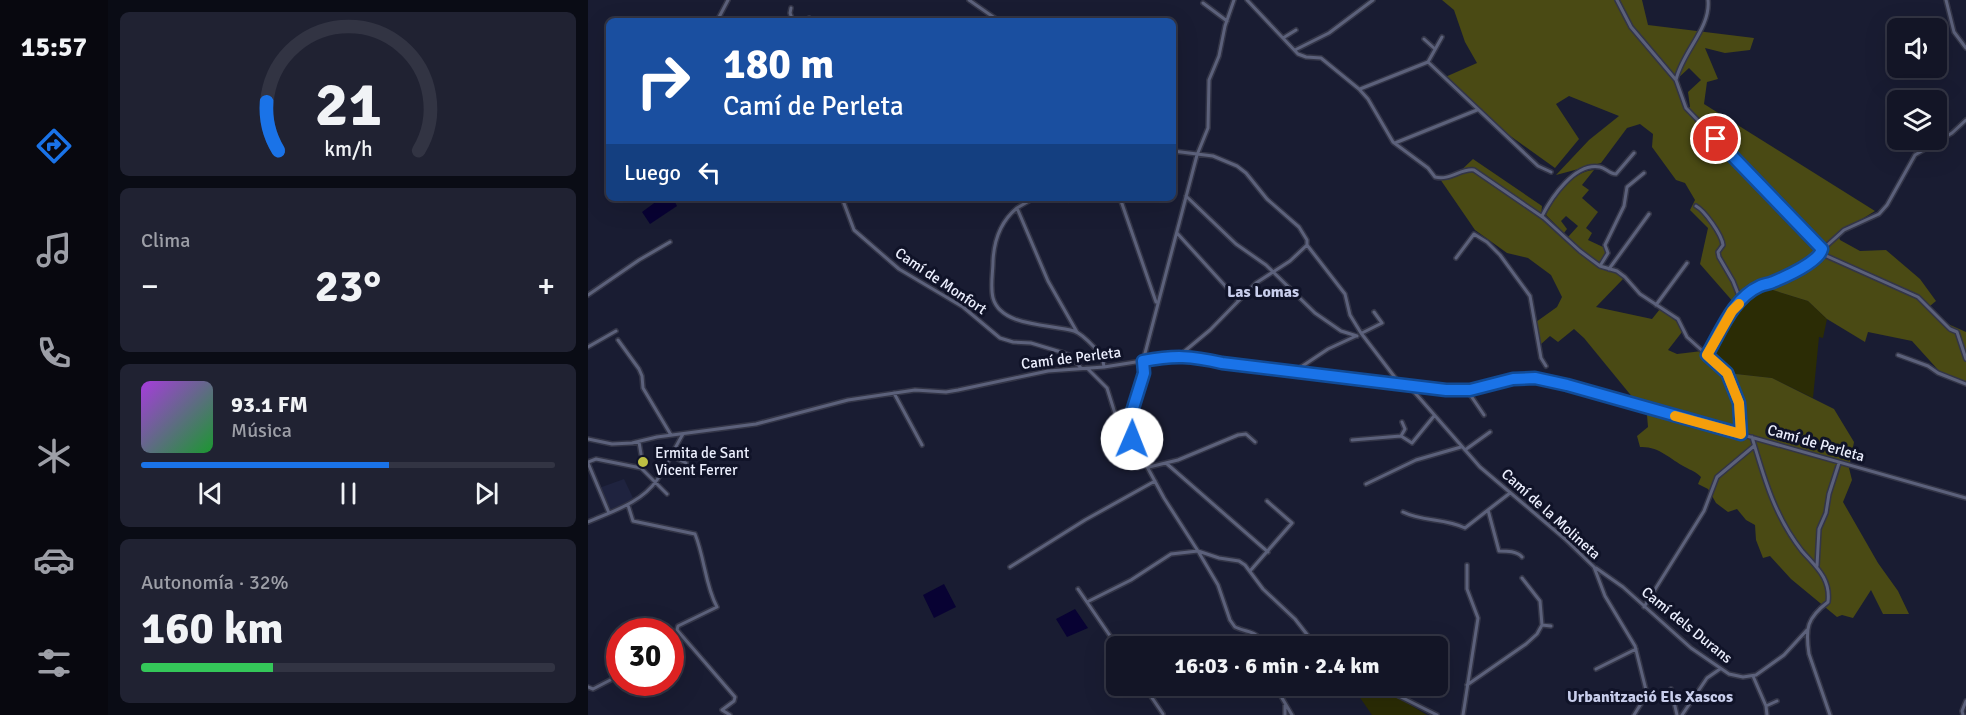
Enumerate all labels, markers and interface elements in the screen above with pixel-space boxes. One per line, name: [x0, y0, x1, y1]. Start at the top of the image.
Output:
map controls: [1887, 18, 1947, 150]
button: sound: [1887, 18, 1947, 78]
text: 15:57: [21, 31, 87, 64]
text: 180 m: [723, 39, 834, 90]
icon: right: [624, 42, 702, 120]
text: 21: [314, 66, 382, 143]
text: Camí de Perleta: [723, 90, 904, 123]
button: layers: [1887, 90, 1947, 150]
pin: [1690, 113, 1741, 164]
icon: arrive: [1699, 122, 1732, 155]
icon: directions: [33, 125, 75, 167]
text: km/h: [324, 136, 372, 162]
icon: left: [693, 156, 726, 189]
text: Luego: [624, 159, 681, 186]
text: Clima: [141, 228, 190, 253]
icon: music: [33, 229, 75, 271]
street label: Camí de Monfort: [892, 244, 990, 318]
text: 23°: [315, 259, 381, 314]
text: −: [141, 266, 159, 307]
text: +: [537, 266, 555, 307]
district label: Las Lomas: [1227, 282, 1299, 302]
icon: phone: [33, 332, 75, 374]
street label: Camí de Perleta: [1020, 343, 1122, 373]
text: 93.1 FM: [231, 391, 308, 418]
position arrow: [1100, 407, 1164, 471]
text: Música: [231, 418, 292, 443]
street label: Camí de Perleta: [1765, 421, 1867, 465]
icon: climate: [33, 435, 75, 477]
place label: Ermita de Sant Vicent Ferrer: [655, 444, 749, 479]
marker: Ermita de Sant Vicent Ferrer: [636, 455, 650, 469]
street label: Camí de la Molineta: [1498, 465, 1604, 563]
icon: previous: [194, 477, 227, 510]
icon: pause: [332, 477, 365, 510]
icon: next: [470, 477, 503, 510]
icon: car: [33, 539, 75, 581]
text: Autonomía · 32%: [141, 570, 289, 595]
street label: Camí dels Durans: [1638, 583, 1736, 667]
text: 160 km: [141, 601, 284, 656]
speed limit sign: 30: [606, 618, 684, 696]
icon: filters: [33, 642, 75, 684]
text: 16:03 · 6 min · 2.4 km: [1174, 652, 1380, 679]
district label: Urbanització Els Xascos: [1567, 687, 1733, 707]

